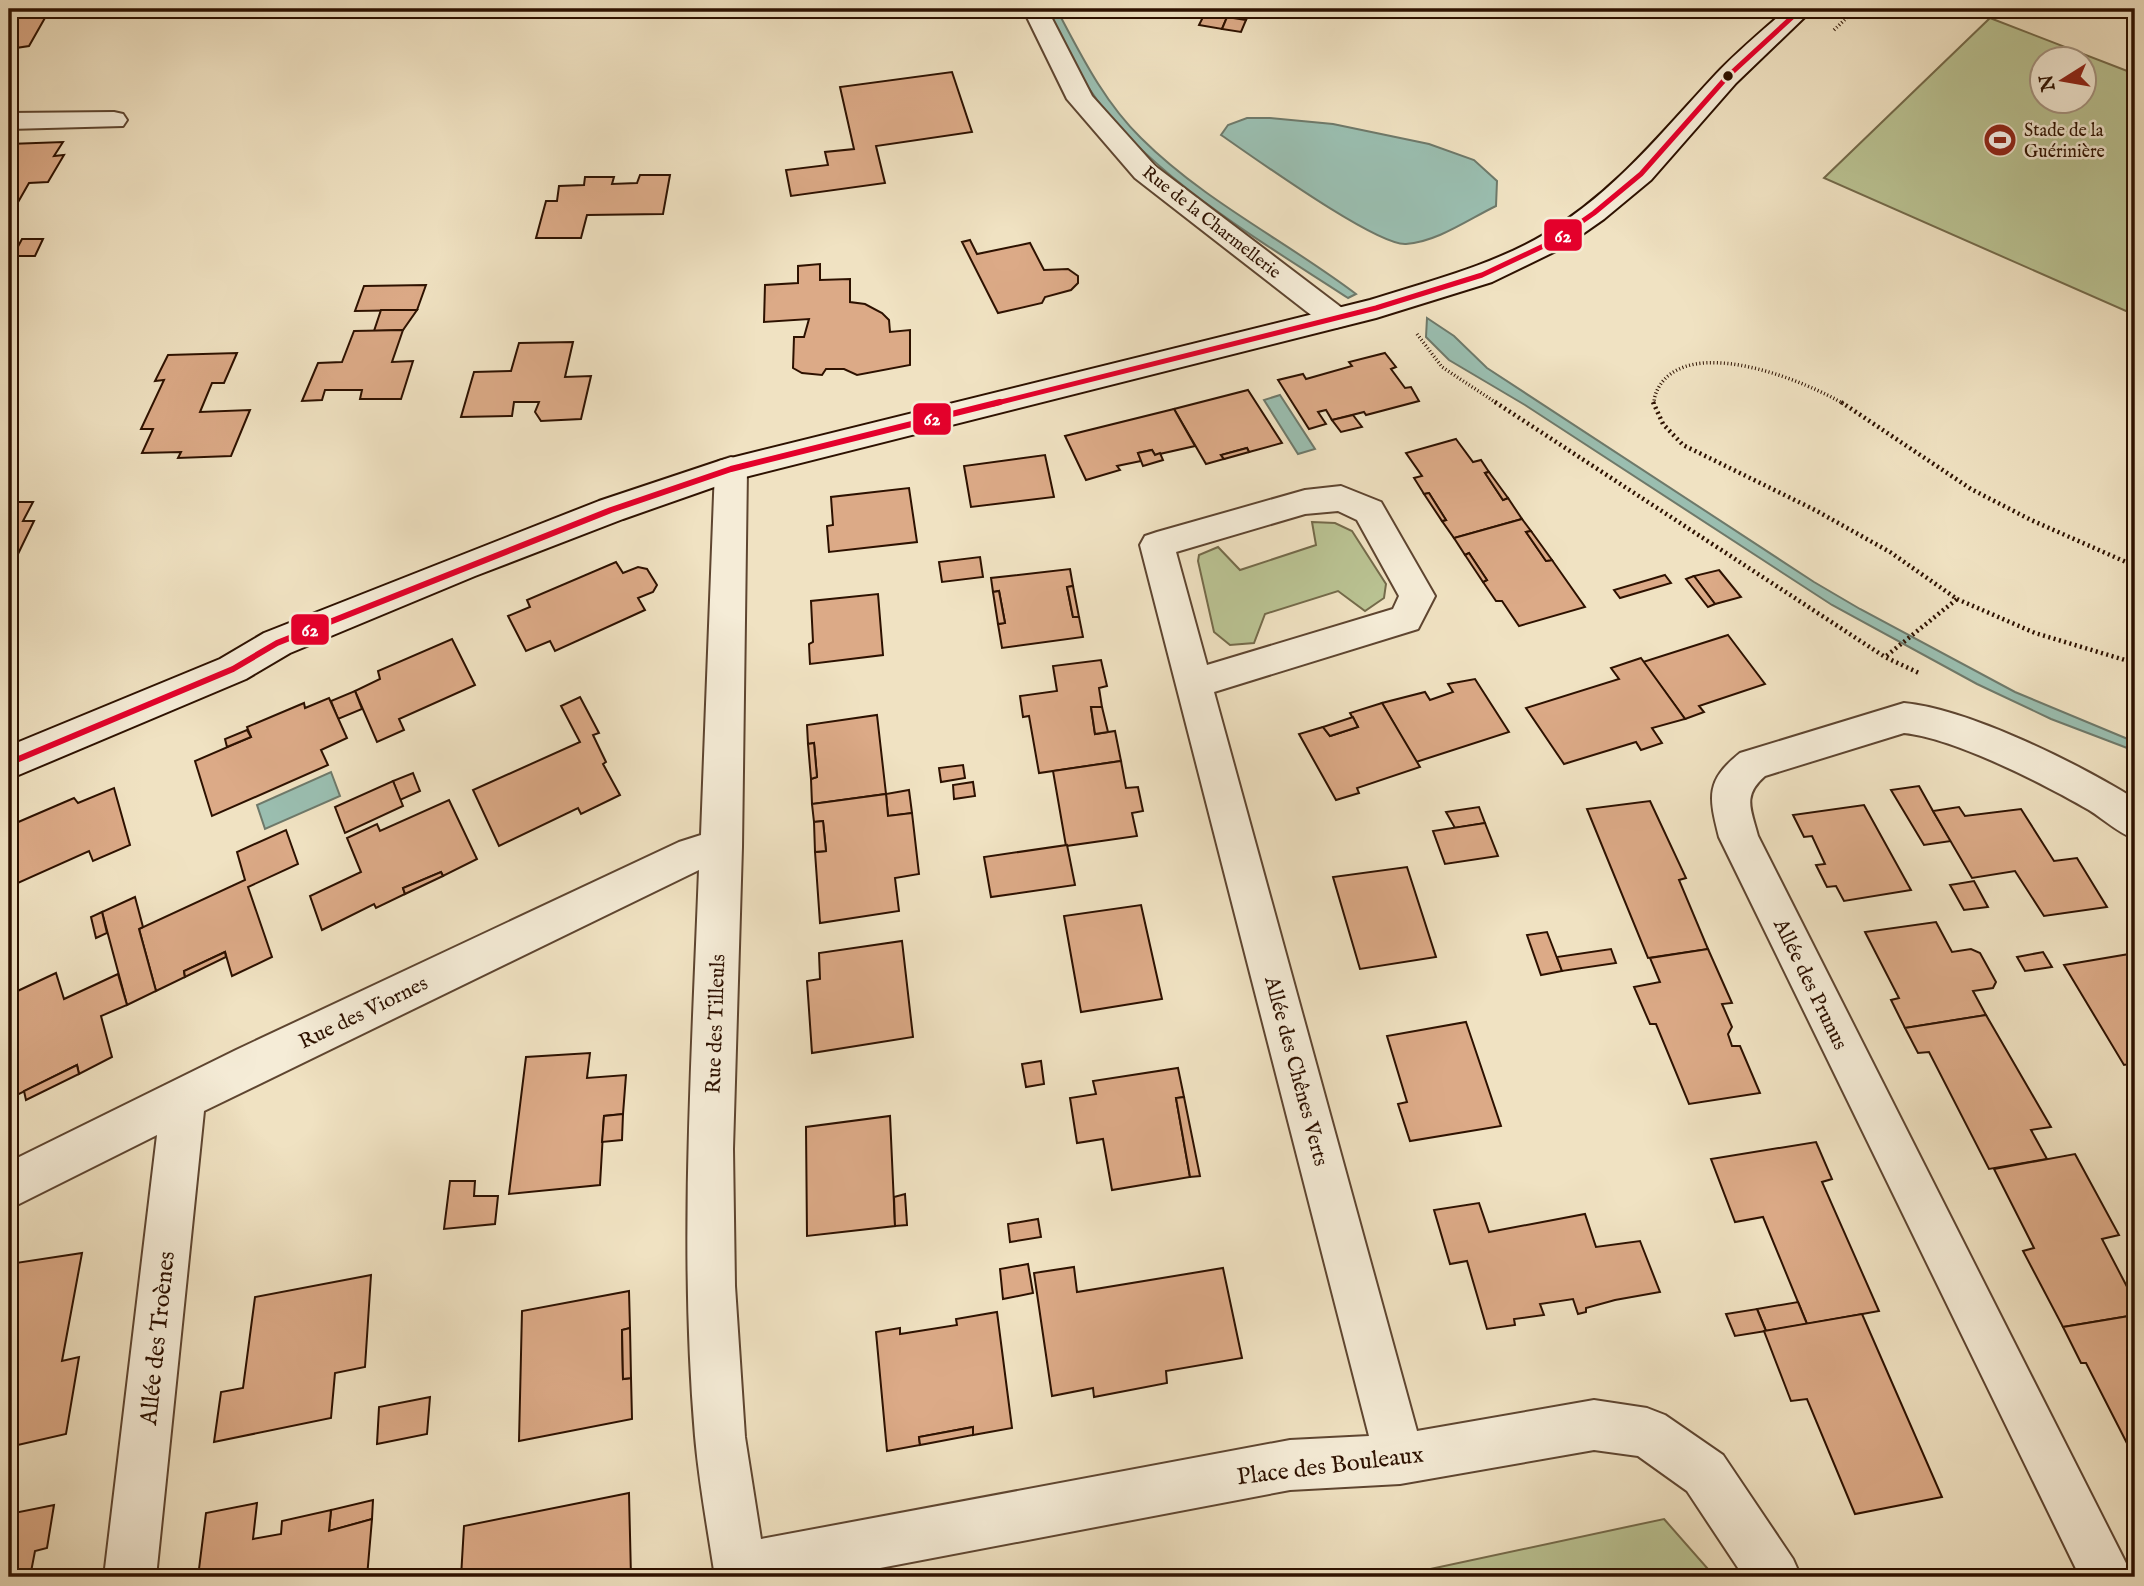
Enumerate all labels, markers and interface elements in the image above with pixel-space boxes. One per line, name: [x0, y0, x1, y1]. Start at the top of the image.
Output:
north arrow: [2028, 46, 2098, 116]
unlabelled marker: [1721, 69, 1735, 83]
text: N: [2035, 72, 2062, 94]
place label: Stade de la Guérinière: [2024, 120, 2105, 164]
sports icon: Stade de la Guérinière: [1981, 121, 2019, 159]
street label: Rue de la Charmellerie: [1137, 162, 1285, 285]
line badge: 62: [1543, 218, 1583, 252]
text: 62: [1555, 225, 1572, 249]
line badge: 62: [912, 402, 952, 436]
text: 62: [924, 408, 941, 432]
line badge: 62: [290, 613, 330, 646]
text: 62: [302, 619, 319, 643]
street label: Allée des Prunus: [1766, 914, 1853, 1055]
street label: Rue des Tilleuls: [701, 954, 732, 1094]
street label: Rue des Viornes: [295, 970, 433, 1056]
street label: Allée des Chênes Verts: [1257, 973, 1334, 1169]
street label: Allée des Troènes: [134, 1250, 183, 1428]
street label: Place des Bouleaux: [1235, 1440, 1426, 1493]

